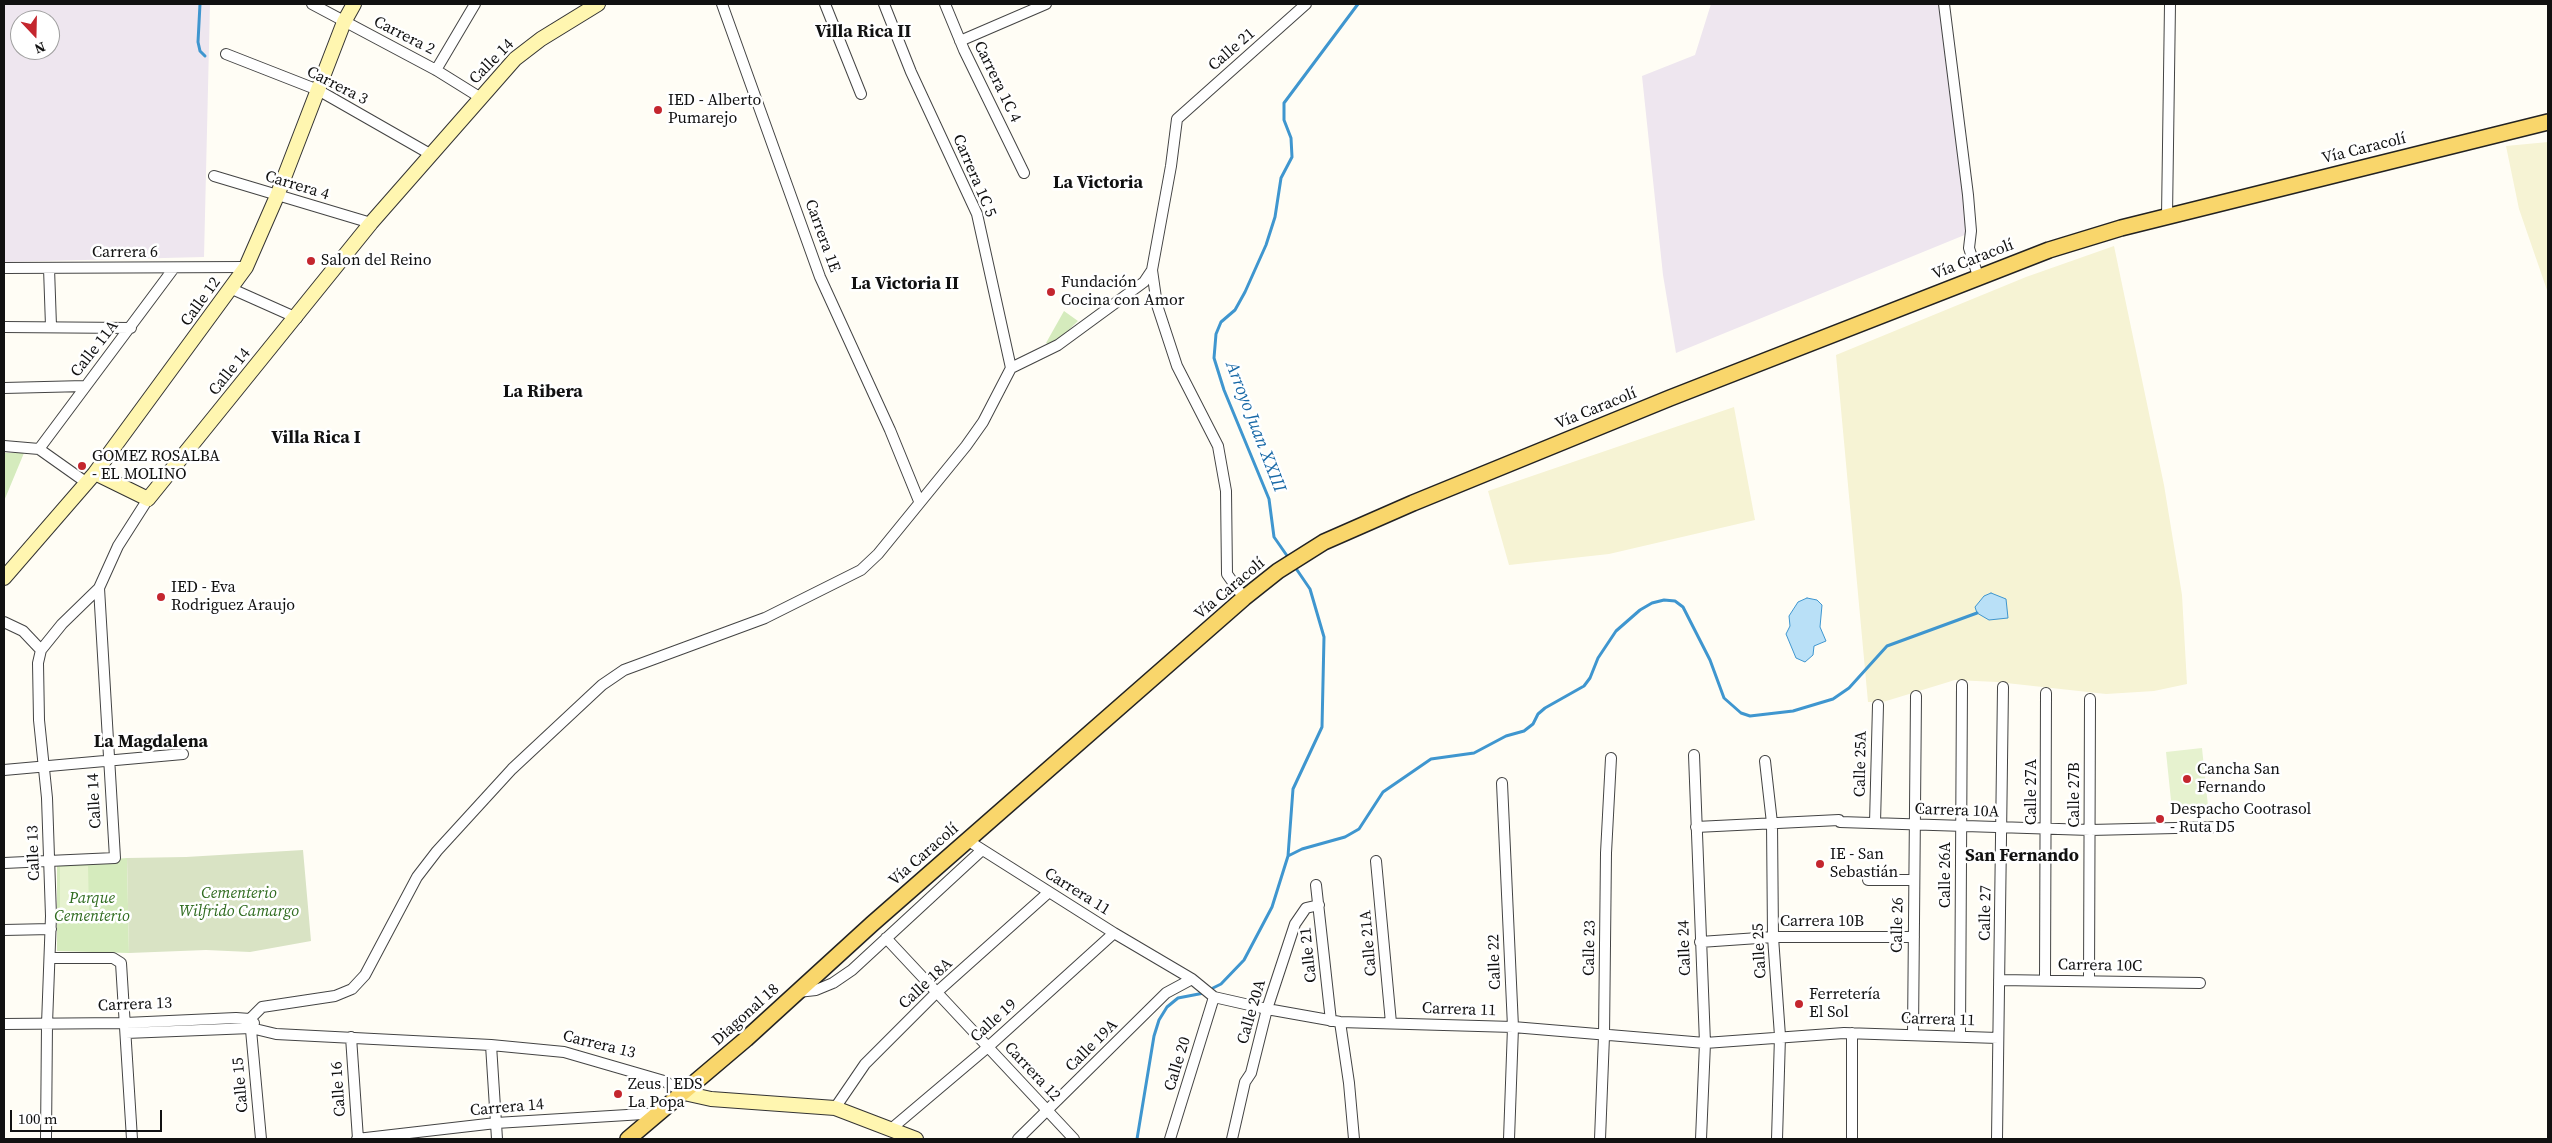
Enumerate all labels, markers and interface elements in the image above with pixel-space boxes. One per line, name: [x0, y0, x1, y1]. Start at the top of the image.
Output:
north arrow: [10, 10, 60, 60]
street label: Carrera 2: [370, 12, 438, 60]
district label: Villa Rica II: [815, 21, 911, 43]
street label: Calle 21: [1205, 24, 1259, 76]
street label: Calle 14: [466, 35, 518, 89]
text: N: [32, 37, 48, 59]
street label: Carrera 1C 4: [969, 38, 1025, 126]
street label: Carrera 3: [303, 62, 371, 110]
place label: IED - Alberto Pumarejo: [668, 91, 761, 129]
marker: IED - Alberto Pumarejo: [652, 104, 664, 116]
street label: Vía Caracolí: [2320, 129, 2408, 169]
street label: Carrera 1C 5: [948, 132, 1000, 220]
street label: Carrera 4: [263, 167, 331, 205]
district label: La Victoria: [1053, 172, 1143, 194]
street label: Carrera 1E: [800, 197, 844, 275]
street label: Vía Caracolí: [1930, 236, 2016, 284]
street label: Carrera 6: [92, 243, 158, 263]
place label: Salon del Reino: [321, 251, 432, 271]
marker: Salon del Reino: [305, 255, 317, 267]
district label: La Victoria II: [851, 273, 959, 295]
place label: Fundación Cocina con Amor: [1061, 273, 1185, 311]
street label: Calle 12: [177, 274, 225, 330]
marker: Fundación Cocina con Amor: [1045, 286, 1057, 298]
street label: Calle 11A: [67, 317, 123, 381]
street label: Calle 14: [205, 344, 255, 400]
water label: Arroyo Juan XXIII: [1220, 358, 1290, 496]
district label: La Ribera: [503, 381, 583, 403]
street label: Vía Caracolí: [1553, 384, 1639, 434]
district label: Villa Rica I: [271, 427, 361, 449]
place label: GOMEZ ROSALBA - EL MOLINO: [92, 447, 220, 485]
marker: GOMEZ ROSALBA - EL MOLINO: [76, 460, 88, 472]
street label: Vía Caracolí: [1191, 554, 1269, 624]
place label: IED - Eva Rodriguez Araujo: [171, 578, 295, 616]
marker: IED - Eva Rodriguez Araujo: [155, 591, 167, 603]
district label: La Magdalena: [94, 731, 208, 753]
street label: Calle 25A: [1851, 731, 1871, 797]
street label: Calle 27A: [2022, 759, 2042, 825]
place label: Cancha San Fernando: [2197, 760, 2280, 798]
street label: Calle 27B: [2065, 762, 2085, 828]
street label: Calle 14: [84, 773, 106, 829]
marker: Cancha San Fernando: [2181, 773, 2193, 785]
street label: Carrera 10A: [1914, 800, 2000, 822]
place label: Despacho Cootrasol - Ruta D5: [2170, 800, 2311, 838]
marker: Despacho Cootrasol - Ruta D5: [2154, 813, 2166, 825]
street label: Vía Caracolí: [885, 820, 963, 890]
street label: Calle 13: [23, 825, 45, 881]
street label: Calle 26A: [1936, 842, 1956, 908]
place label: IE - San Sebastián: [1830, 845, 1898, 883]
district label: San Fernando: [1965, 845, 2079, 867]
marker: IE - San Sebastián: [1814, 858, 1826, 870]
street label: Carrera 11: [1040, 864, 1114, 920]
park label: Cementerio Wilfrido Camargo: [179, 884, 299, 922]
street label: Calle 27: [1976, 885, 1996, 941]
park label: Parque Cementerio: [54, 889, 130, 927]
street label: Calle 26: [1888, 897, 1908, 953]
street label: Calle 21A: [1357, 909, 1381, 977]
street label: Carrera 10B: [1780, 912, 1864, 932]
street label: Calle 23: [1580, 920, 1600, 976]
street label: Calle 24: [1674, 920, 1696, 976]
street label: Calle 25: [1749, 923, 1771, 979]
street label: Calle 21: [1297, 926, 1321, 984]
street label: Calle 22: [1484, 934, 1506, 990]
street label: Calle 18A: [895, 954, 957, 1014]
street label: Carrera 10C: [2058, 956, 2142, 976]
street label: Calle 20A: [1234, 977, 1270, 1047]
street label: Diagonal 18: [709, 980, 783, 1050]
place label: Ferretería El Sol: [1809, 985, 1880, 1023]
street label: Carrera 13: [98, 994, 172, 1016]
street label: Calle 19: [967, 995, 1021, 1047]
marker: Ferretería El Sol: [1793, 998, 1805, 1010]
street label: Carrera 11: [1422, 999, 1496, 1021]
street label: Carrera 11: [1901, 1009, 1975, 1031]
street label: Calle 19A: [1062, 1016, 1122, 1076]
street label: Carrera 13: [561, 1027, 637, 1063]
street label: Calle 20: [1161, 1035, 1195, 1093]
street label: Carrera 12: [1000, 1038, 1064, 1106]
street label: Calle 15: [229, 1056, 253, 1114]
street label: Calle 16: [327, 1061, 351, 1117]
place label: Zeus | EDS La Popa: [628, 1075, 703, 1113]
marker: Zeus | EDS La Popa: [612, 1088, 624, 1100]
street label: Carrera 14: [469, 1095, 545, 1121]
scale bar: [12, 1100, 165, 1132]
text: 100 m: [18, 1108, 58, 1129]

